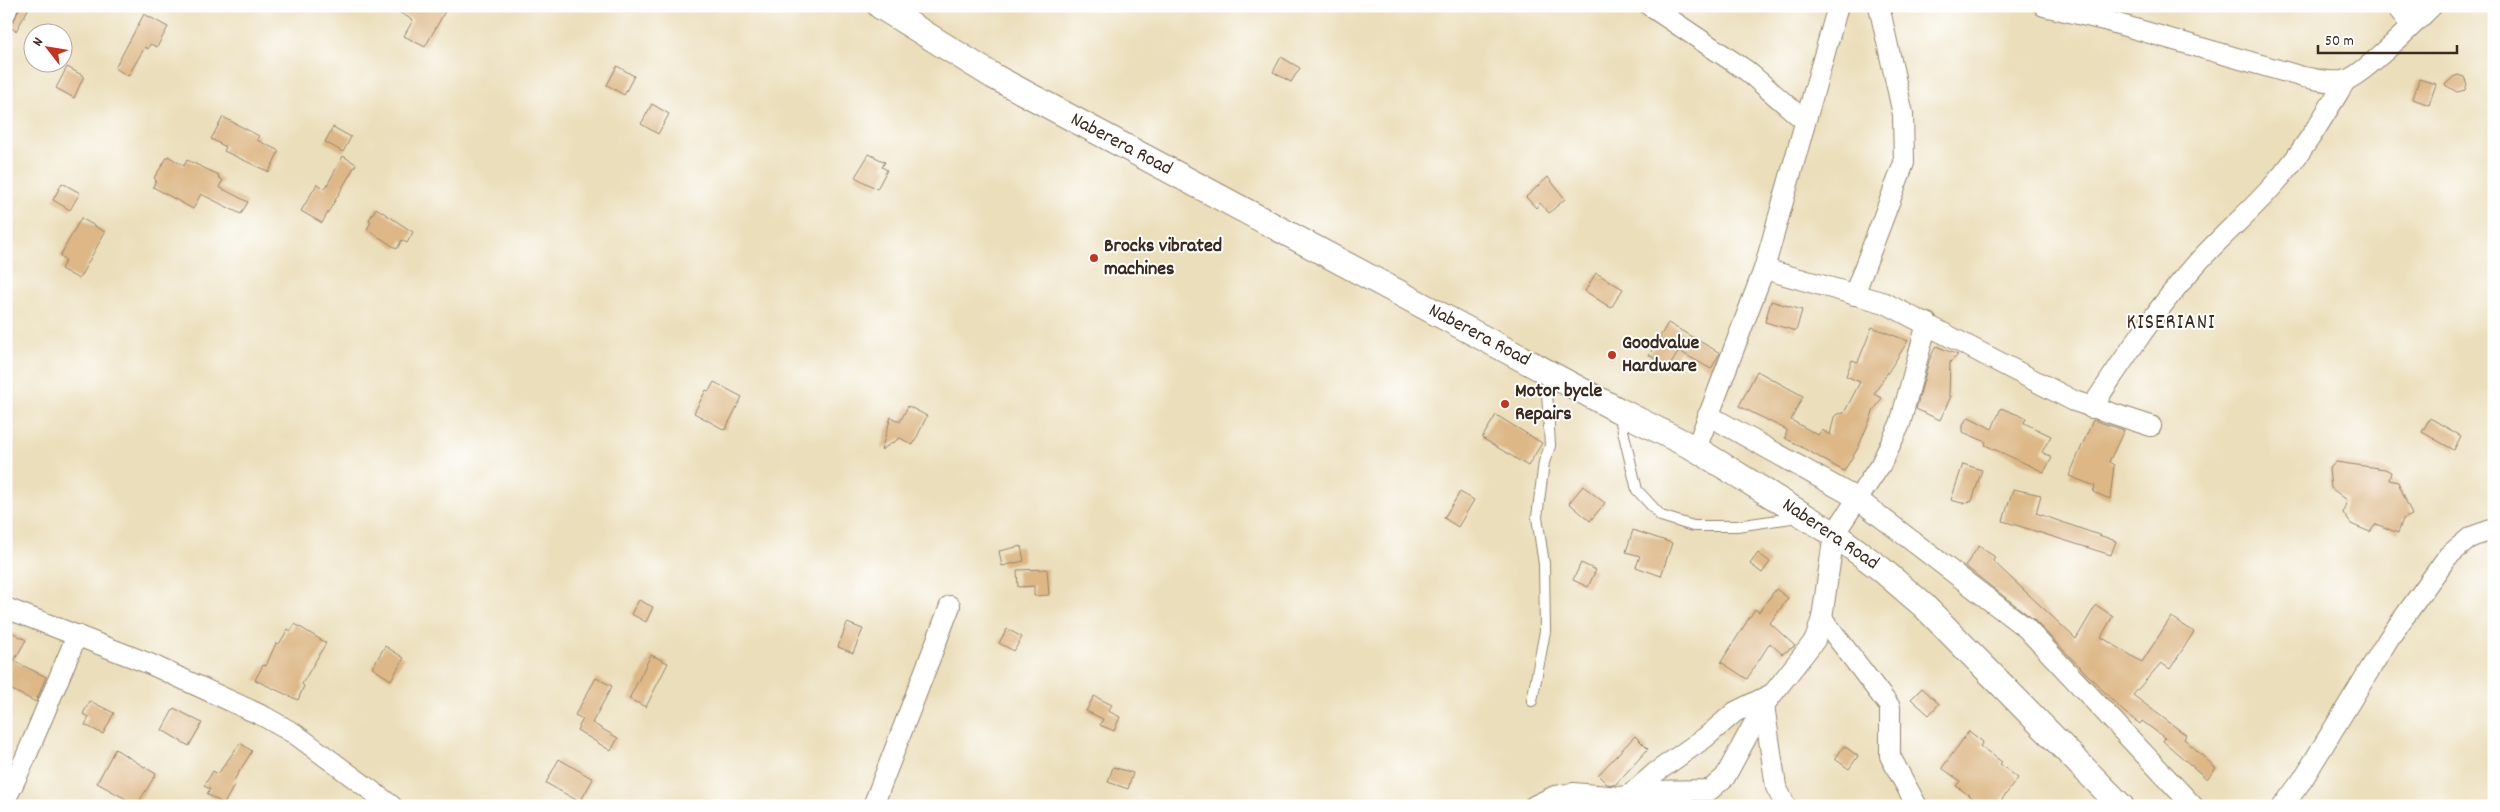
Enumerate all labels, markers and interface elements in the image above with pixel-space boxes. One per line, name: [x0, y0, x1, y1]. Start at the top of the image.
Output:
north arrow: [22, 22, 72, 72]
scale bar: [2318, 22, 2456, 54]
text: 50 m: [2325, 31, 2354, 53]
text: N: [28, 34, 49, 50]
street label: Naberera Road: [1065, 106, 1177, 184]
place label: Brocks vibrated machines: [1104, 233, 1222, 284]
marker: Brocks vibrated machines: [1088, 252, 1100, 264]
street label: Naberera Road: [1423, 297, 1535, 375]
district label: KISERIANI: [2126, 309, 2216, 339]
place label: Goodvalue Hardware: [1622, 330, 1699, 381]
marker: Goodvalue Hardware: [1606, 349, 1618, 361]
place label: Motor bycle Repairs: [1515, 378, 1602, 429]
marker: Motor bycle Repairs: [1499, 398, 1511, 410]
street label: Naberera Road: [1776, 492, 1884, 578]

